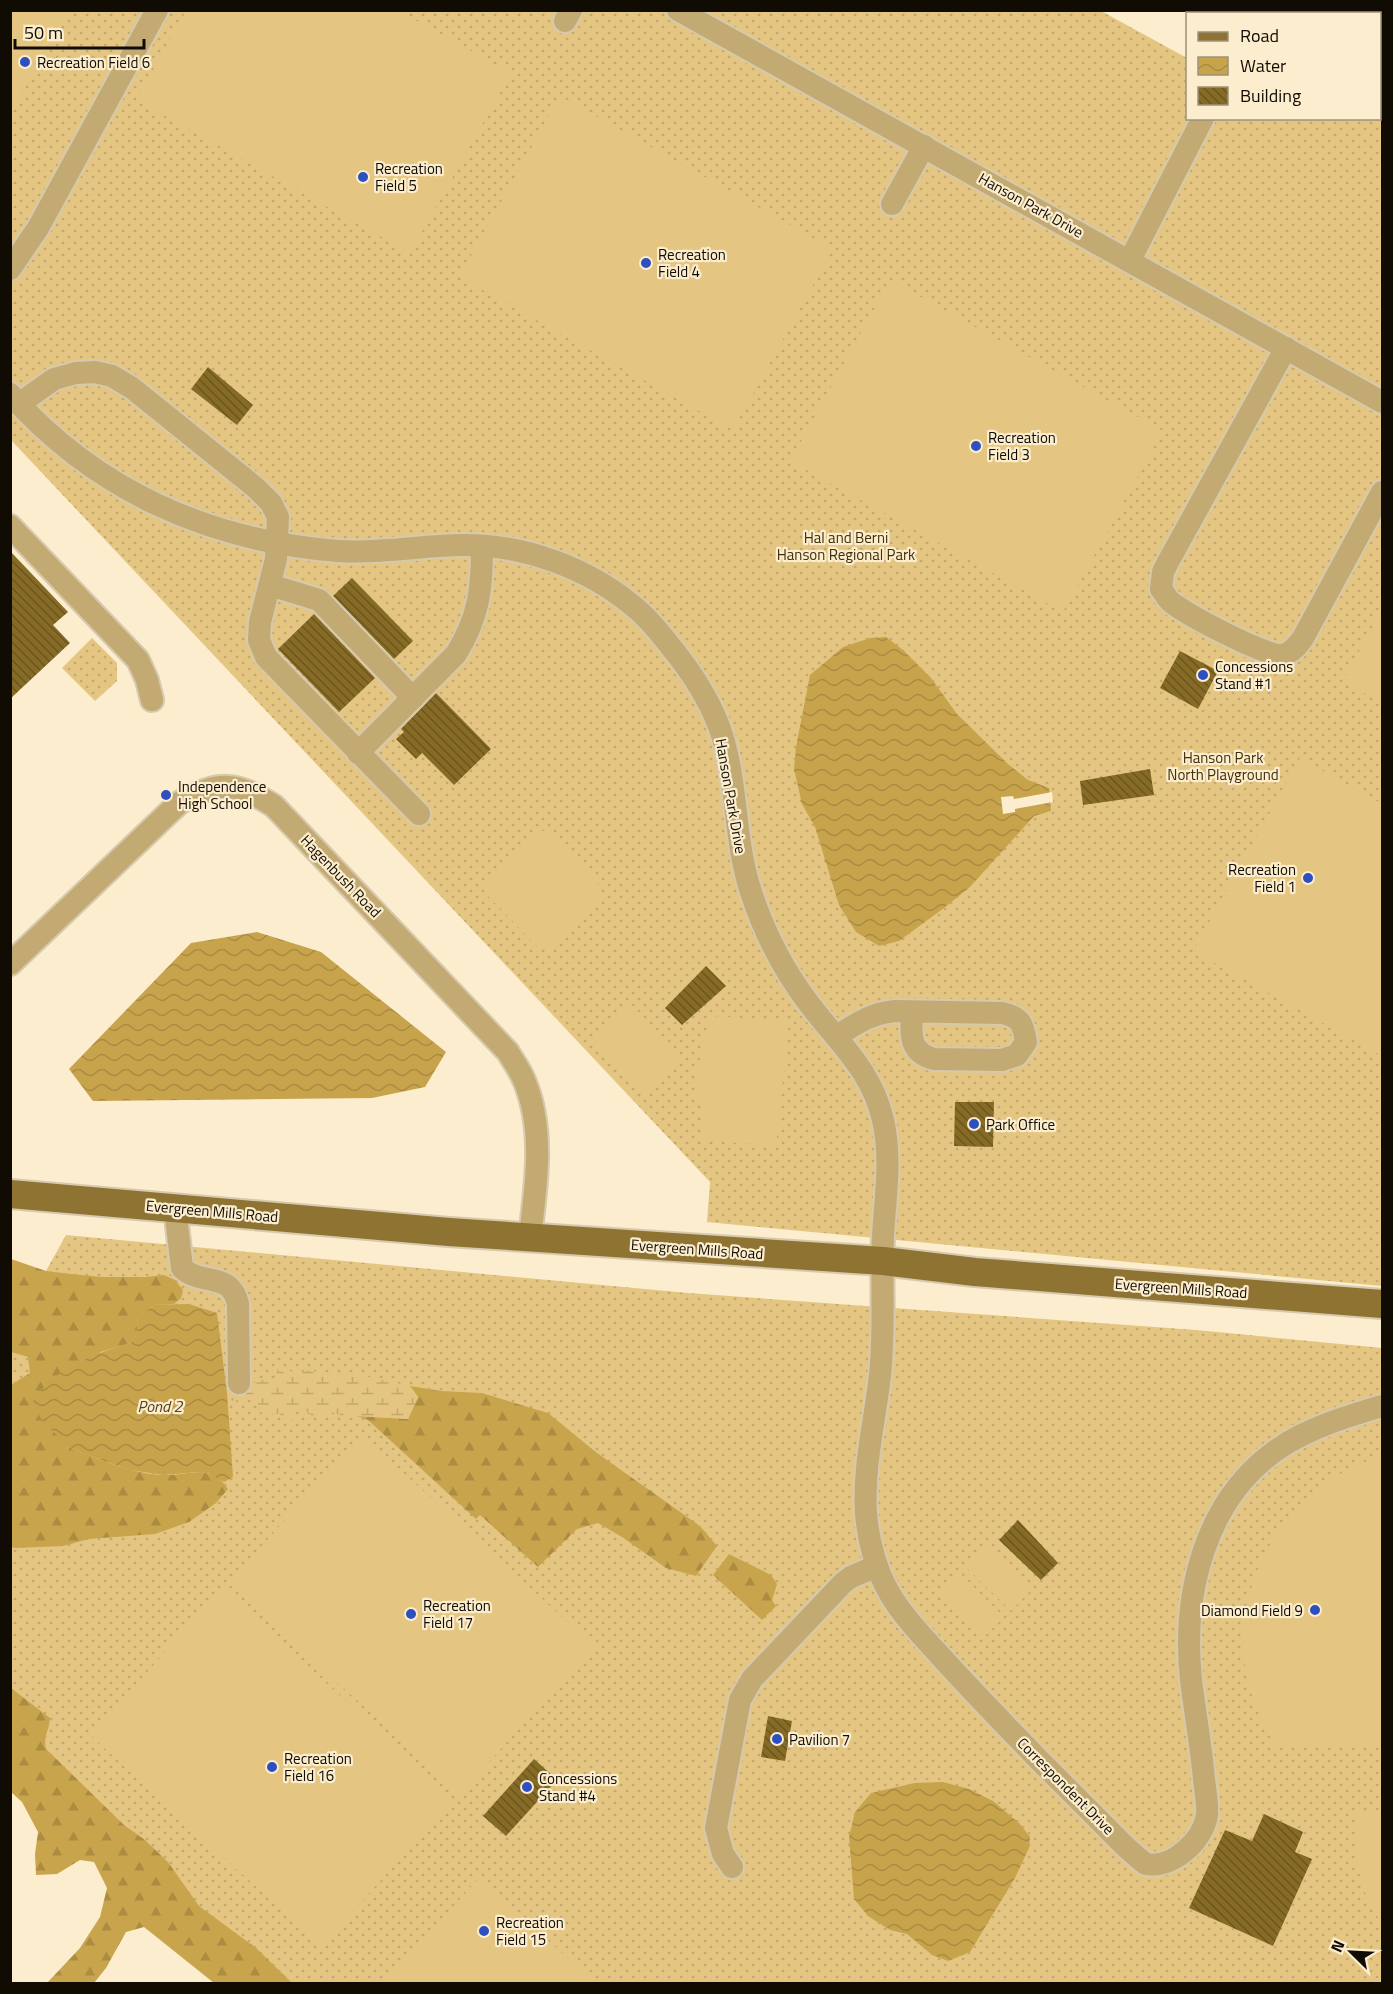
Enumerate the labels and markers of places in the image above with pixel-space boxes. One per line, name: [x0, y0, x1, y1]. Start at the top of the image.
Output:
place label: Recreation Field 6: [37, 51, 150, 74]
marker: Recreation Field 6: [18, 55, 32, 69]
place label: Recreation Field 5: [375, 157, 443, 197]
marker: Recreation Field 5: [356, 170, 370, 184]
place label: Recreation Field 4: [658, 243, 726, 283]
marker: Recreation Field 4: [639, 256, 653, 270]
place label: Recreation Field 3: [988, 426, 1056, 466]
marker: Recreation Field 3: [969, 439, 983, 453]
place label: Concessions Stand #1: [1215, 655, 1293, 695]
marker: Concessions Stand #1: [1196, 668, 1210, 682]
place label: Independence High School: [178, 775, 266, 815]
marker: Independence High School: [159, 788, 173, 802]
place label: Recreation Field 1: [1228, 858, 1296, 898]
marker: Recreation Field 1: [1301, 871, 1315, 885]
place label: Park Office: [986, 1113, 1055, 1136]
marker: Park Office: [967, 1117, 981, 1131]
place label: Recreation Field 17: [423, 1594, 491, 1634]
place label: Diamond Field 9: [1201, 1599, 1303, 1622]
marker: Diamond Field 9: [1308, 1603, 1322, 1617]
marker: Recreation Field 17: [404, 1607, 418, 1621]
place label: Pavilion 7: [789, 1728, 850, 1751]
marker: Pavilion 7: [770, 1732, 784, 1746]
place label: Recreation Field 16: [284, 1747, 352, 1787]
marker: Recreation Field 16: [265, 1760, 279, 1774]
place label: Concessions Stand #4: [539, 1767, 617, 1807]
marker: Concessions Stand #4: [520, 1780, 534, 1794]
place label: Recreation Field 15: [496, 1911, 564, 1951]
marker: Recreation Field 15: [477, 1924, 491, 1938]

